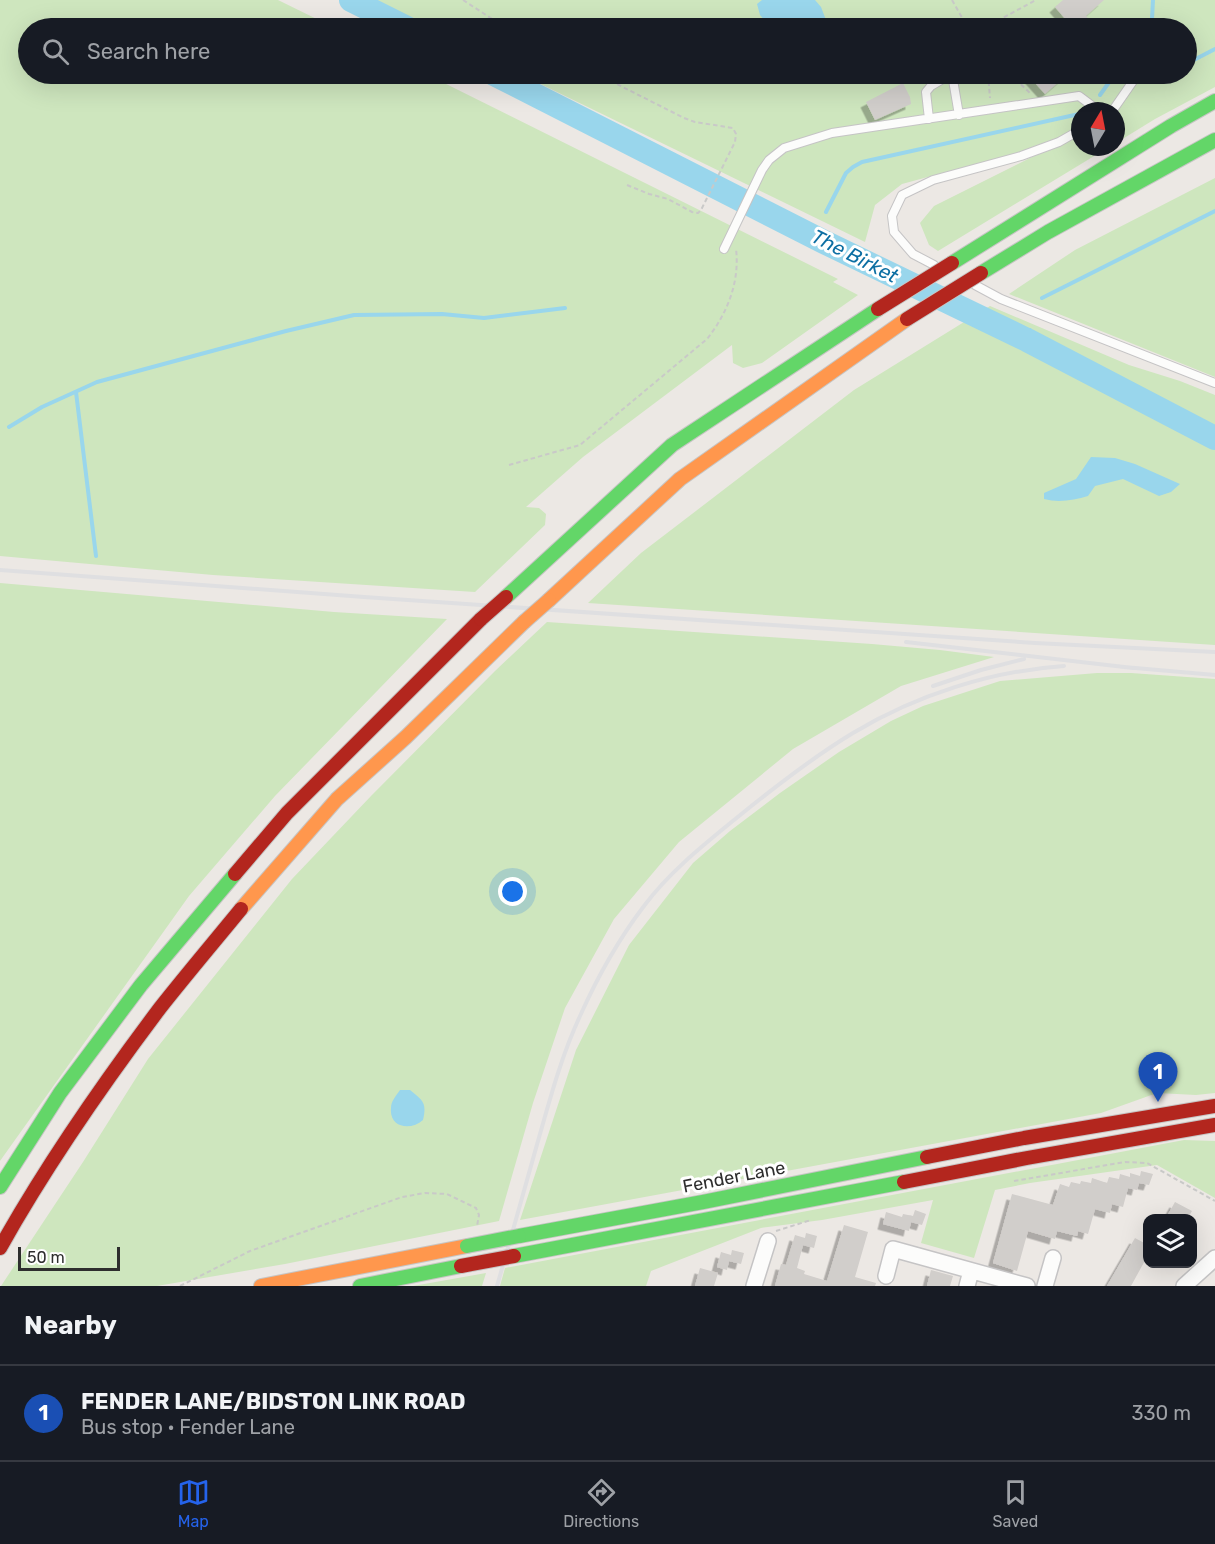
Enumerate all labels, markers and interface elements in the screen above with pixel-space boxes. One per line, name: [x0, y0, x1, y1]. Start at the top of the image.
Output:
search box: [18, 18, 1197, 84]
icon: search: [39, 35, 72, 68]
text: Search here: [87, 38, 210, 65]
north arrow: [1071, 102, 1125, 156]
water label: The Birket: [808, 224, 903, 288]
your location: [498, 877, 527, 906]
pin: 1: [1138, 1052, 1178, 1102]
street label: Fender Lane: [681, 1156, 787, 1198]
map controls: [1143, 1214, 1197, 1268]
button: layers: [1143, 1214, 1197, 1268]
scale bar: [18, 1244, 120, 1272]
text: 50 m: [27, 1248, 65, 1267]
text: Nearby: [24, 1310, 117, 1341]
text: FENDER LANE/BIDSTON LINK ROAD: [81, 1388, 465, 1415]
text: 1: [39, 1401, 48, 1425]
text: 330 m: [1132, 1401, 1191, 1425]
text: Bus stop · Fender Lane: [81, 1415, 295, 1439]
tab: Map: [177, 1476, 210, 1531]
tab: Directions: [563, 1476, 639, 1531]
tab: Saved: [993, 1476, 1038, 1531]

